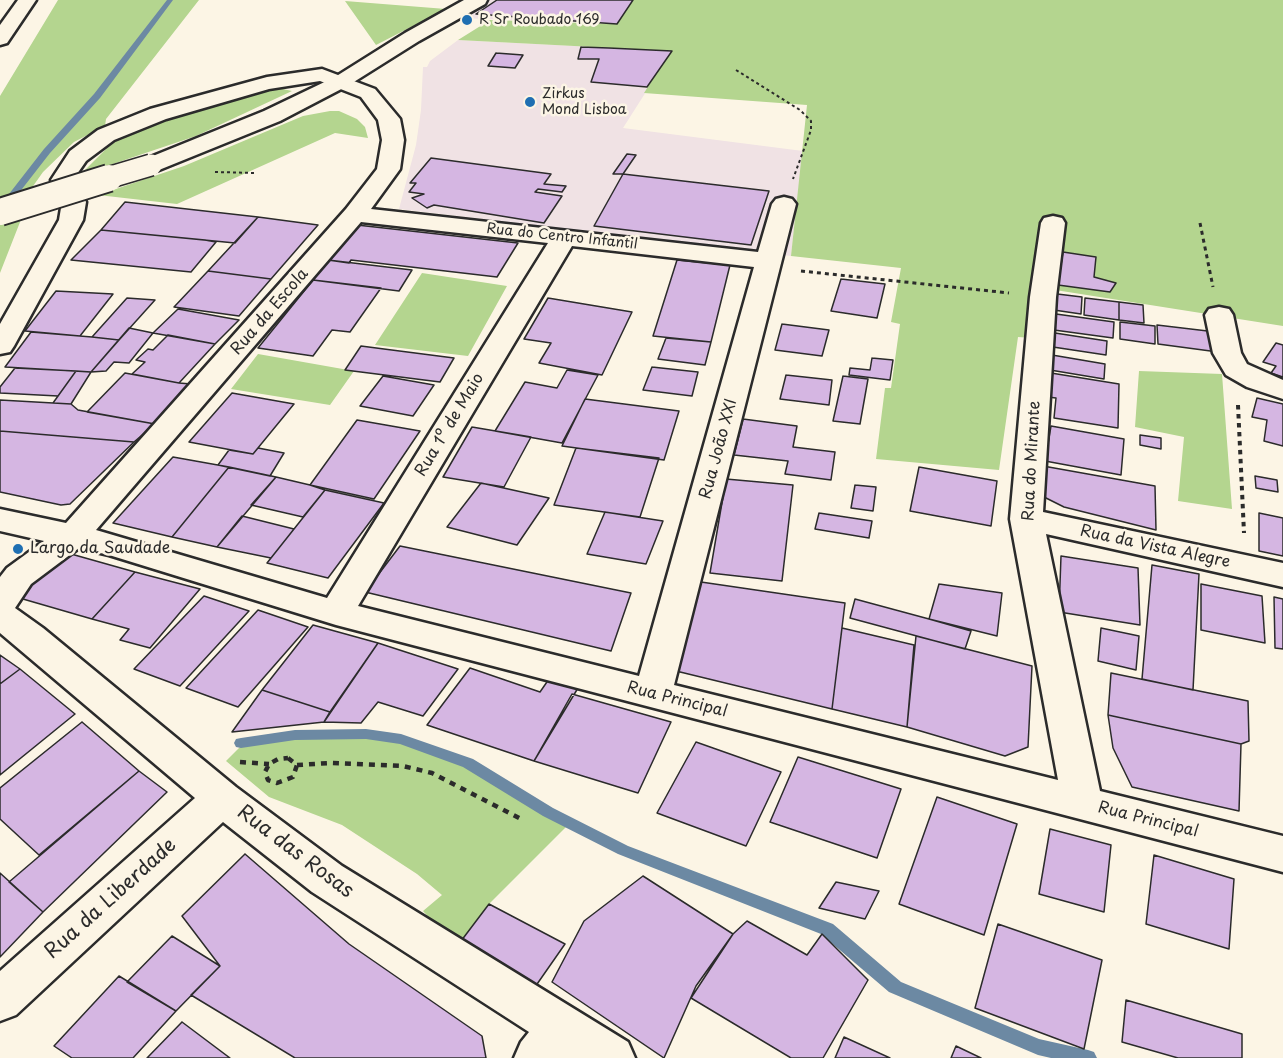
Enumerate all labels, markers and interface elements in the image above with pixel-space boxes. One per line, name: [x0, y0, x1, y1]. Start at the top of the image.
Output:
place label: R Sr Roubado 169: [479, 12, 600, 28]
marker: R Sr Roubado 169: [460, 13, 474, 27]
place label: Zirkus Mond Lisboa: [542, 86, 626, 118]
marker: Zirkus Mond Lisboa: [523, 95, 537, 109]
street label: Rua do Centro Infantil: [485, 221, 639, 253]
street label: Rua da Escola: [227, 265, 313, 359]
street label: Rua 1º de Maio: [412, 370, 488, 480]
street label: Rua João XXI: [696, 397, 742, 501]
street label: Rua do Mirante: [1019, 400, 1045, 522]
street label: Rua da Vista Alegre: [1078, 522, 1232, 572]
place label: Largo da Saudade: [30, 539, 170, 559]
marker: Largo da Saudade: [11, 542, 25, 556]
street label: Rua Principal: [625, 678, 729, 722]
street label: Rua Principal: [1096, 798, 1200, 842]
street label: Rua das Rosas: [232, 800, 358, 904]
street label: Rua da Liberdade: [40, 834, 182, 964]

